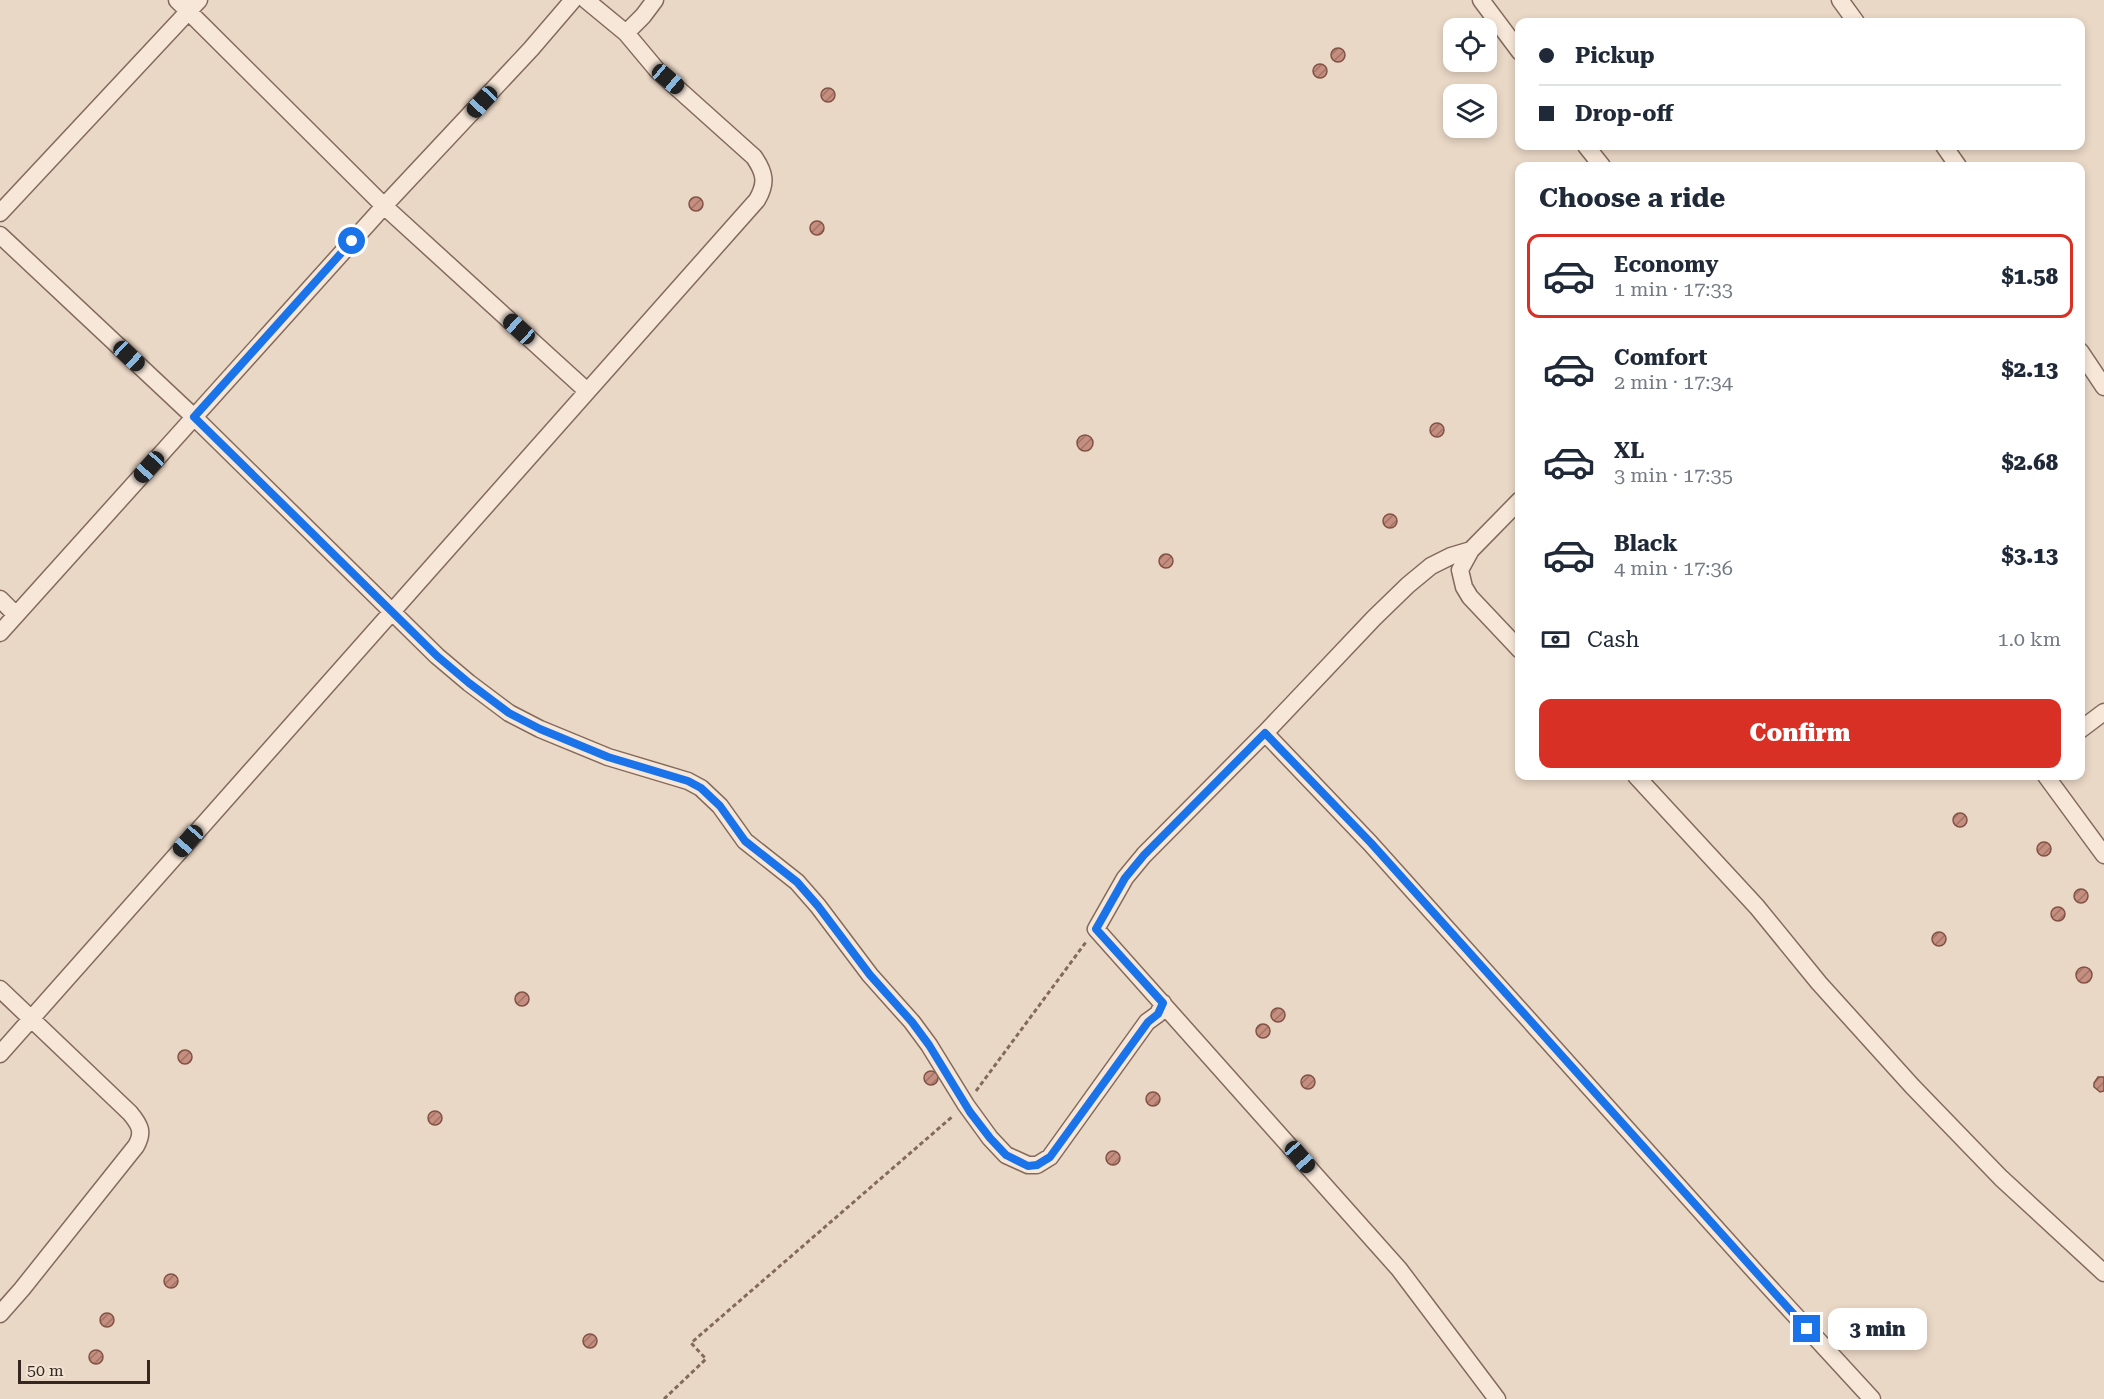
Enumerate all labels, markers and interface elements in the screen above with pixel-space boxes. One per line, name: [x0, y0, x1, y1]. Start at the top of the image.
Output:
map controls: [1443, 18, 1497, 138]
button: locate: [1443, 18, 1497, 72]
text: Pickup: [1575, 43, 1655, 68]
car: [648, 61, 688, 97]
car: [463, 83, 501, 121]
button: layers: [1443, 84, 1497, 138]
text: Drop-off: [1575, 101, 1673, 126]
text: Choose a ride: [1539, 182, 1725, 214]
route start: [338, 227, 365, 254]
icon: car: [1542, 249, 1596, 303]
text: Economy: [1614, 252, 1718, 277]
text: $1.58: [2001, 264, 2058, 289]
text: 1 min · 17:33: [1614, 277, 1733, 301]
car: [500, 310, 538, 348]
car: [110, 337, 148, 375]
icon: car: [1542, 342, 1596, 396]
text: Comfort: [1614, 345, 1707, 370]
text: $2.13: [2001, 357, 2058, 382]
text: 2 min · 17:34: [1614, 370, 1733, 394]
icon: car: [1542, 435, 1596, 489]
text: XL: [1614, 438, 1644, 463]
car: [130, 448, 168, 486]
text: $2.68: [2001, 450, 2058, 475]
text: 3 min · 17:35: [1614, 463, 1733, 487]
icon: car: [1542, 528, 1596, 582]
text: Black: [1614, 531, 1678, 556]
text: $3.13: [2001, 543, 2058, 568]
text: 4 min · 17:36: [1614, 556, 1733, 580]
icon: cash: [1539, 623, 1572, 656]
text: Cash: [1587, 627, 1639, 652]
text: 1.0 km: [1997, 627, 2061, 651]
button: Confirm: [1539, 699, 2061, 768]
car: [169, 822, 207, 860]
car: [1281, 1138, 1319, 1176]
callout: 3 min: [1828, 1308, 1927, 1350]
route end: [1793, 1315, 1820, 1342]
text: 3 min: [1849, 1317, 1906, 1341]
scale bar: [18, 1357, 150, 1384]
text: 50 m: [27, 1361, 64, 1380]

